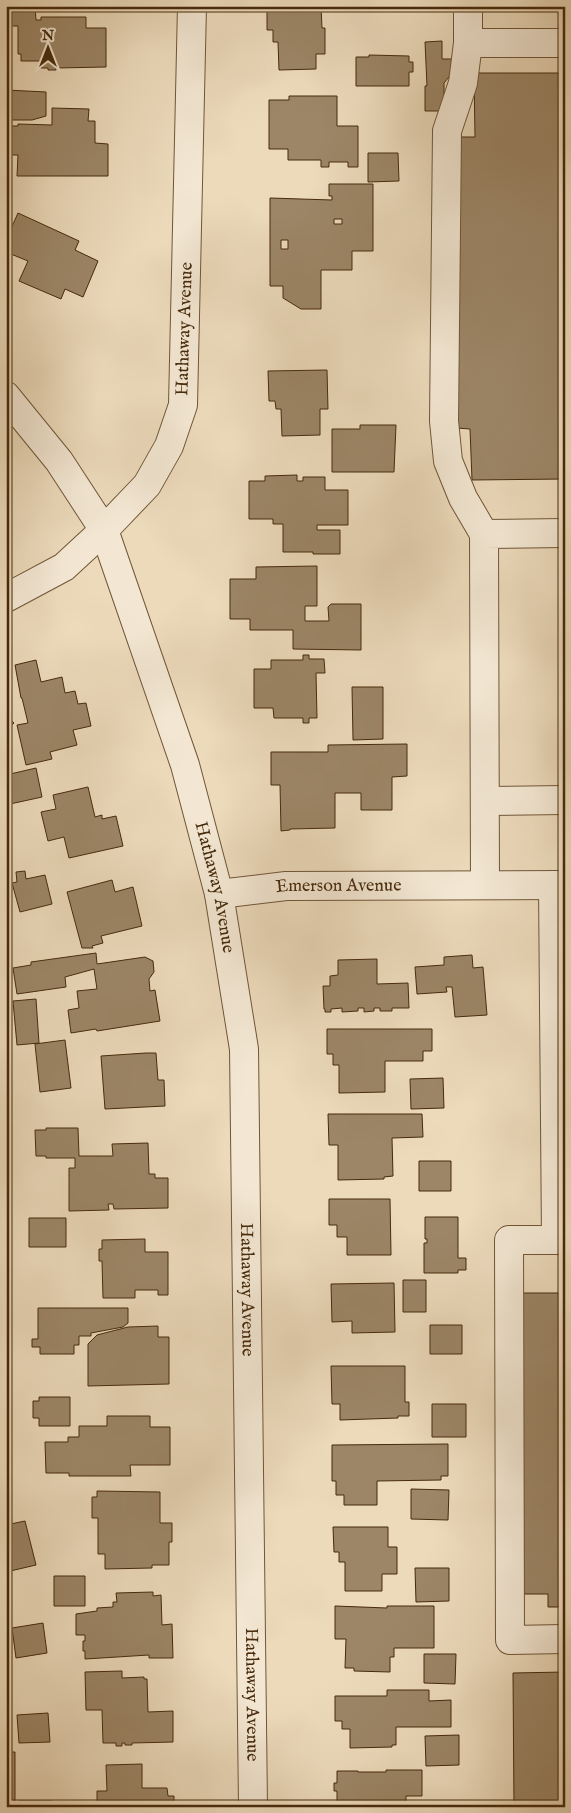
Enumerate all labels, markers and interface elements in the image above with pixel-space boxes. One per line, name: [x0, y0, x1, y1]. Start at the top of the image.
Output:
north arrow: [22, 22, 72, 72]
text: N: [41, 27, 54, 45]
street label: Hathaway Avenue: [171, 262, 199, 396]
street label: Hathaway Avenue: [189, 819, 240, 955]
street label: Emerson Avenue: [274, 874, 401, 899]
street label: Hathaway Avenue: [235, 1223, 259, 1357]
street label: Hathaway Avenue: [239, 1627, 264, 1762]

